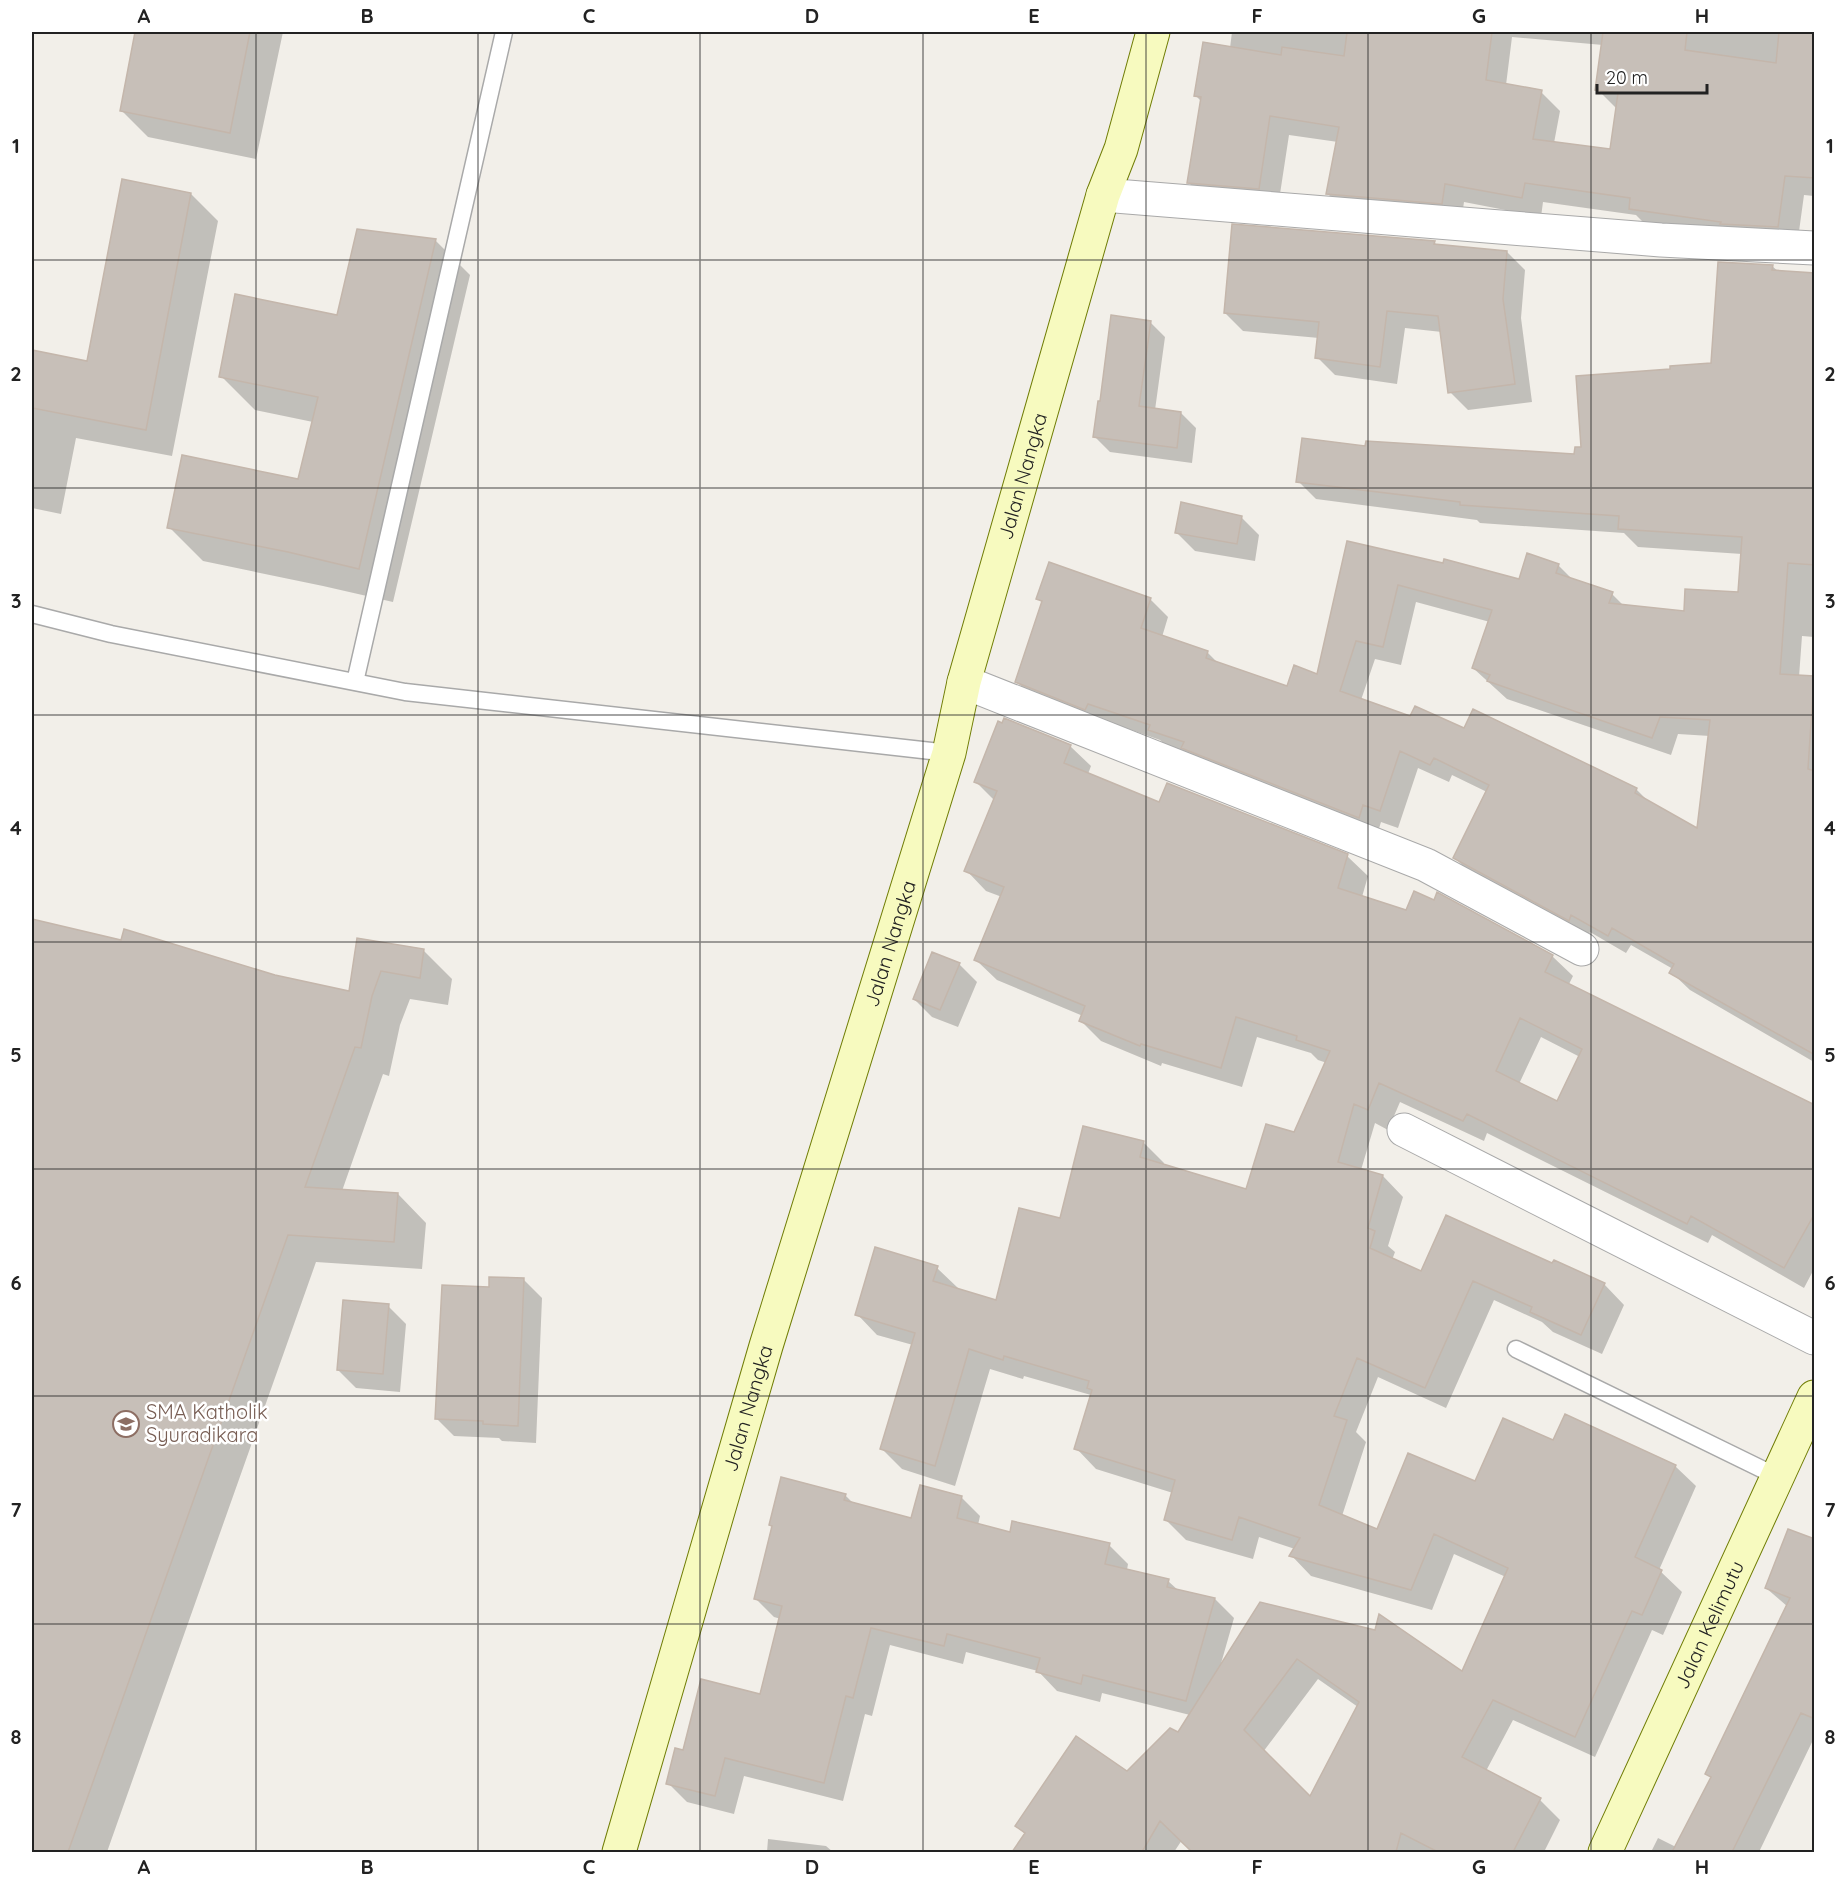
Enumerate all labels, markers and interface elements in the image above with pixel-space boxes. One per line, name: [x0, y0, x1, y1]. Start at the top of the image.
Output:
text: A: [138, 3, 151, 28]
text: B: [360, 3, 374, 28]
text: C: [583, 3, 596, 28]
text: D: [805, 3, 819, 28]
text: E: [1028, 3, 1040, 28]
text: F: [1251, 3, 1263, 28]
text: G: [1472, 3, 1486, 28]
text: H: [1695, 3, 1709, 28]
scale bar: [1597, 57, 1706, 95]
text: 20 m: [1606, 66, 1648, 89]
text: 1: [12, 133, 20, 158]
text: 1: [1826, 133, 1834, 158]
text: 2: [10, 361, 22, 386]
text: 2: [1824, 361, 1836, 386]
street label: Jalan Nangka: [992, 410, 1052, 542]
text: 3: [11, 588, 21, 613]
text: 3: [1825, 588, 1835, 613]
text: 4: [10, 815, 22, 840]
text: 4: [1824, 815, 1836, 840]
street label: Jalan Nangka: [858, 877, 921, 1010]
text: 5: [10, 1042, 22, 1067]
text: 5: [1824, 1042, 1836, 1067]
text: 6: [10, 1270, 22, 1295]
text: 6: [1824, 1270, 1836, 1295]
street label: Jalan Nangka: [717, 1342, 778, 1475]
place label: SMA Katholik Syuradikara: [146, 1399, 268, 1447]
school or university icon: SMA Katholik Syuradikara: [111, 1409, 141, 1439]
text: 7: [11, 1497, 22, 1522]
text: 7: [1825, 1497, 1836, 1522]
street label: Jalan Kelimutu: [1669, 1556, 1749, 1693]
text: 8: [11, 1724, 22, 1749]
text: 8: [1825, 1724, 1836, 1749]
text: A: [138, 1854, 151, 1879]
text: B: [360, 1854, 374, 1879]
text: C: [583, 1854, 596, 1879]
text: D: [805, 1854, 819, 1879]
text: E: [1028, 1854, 1040, 1879]
text: F: [1251, 1854, 1263, 1879]
text: G: [1472, 1854, 1486, 1879]
text: H: [1695, 1854, 1709, 1879]

